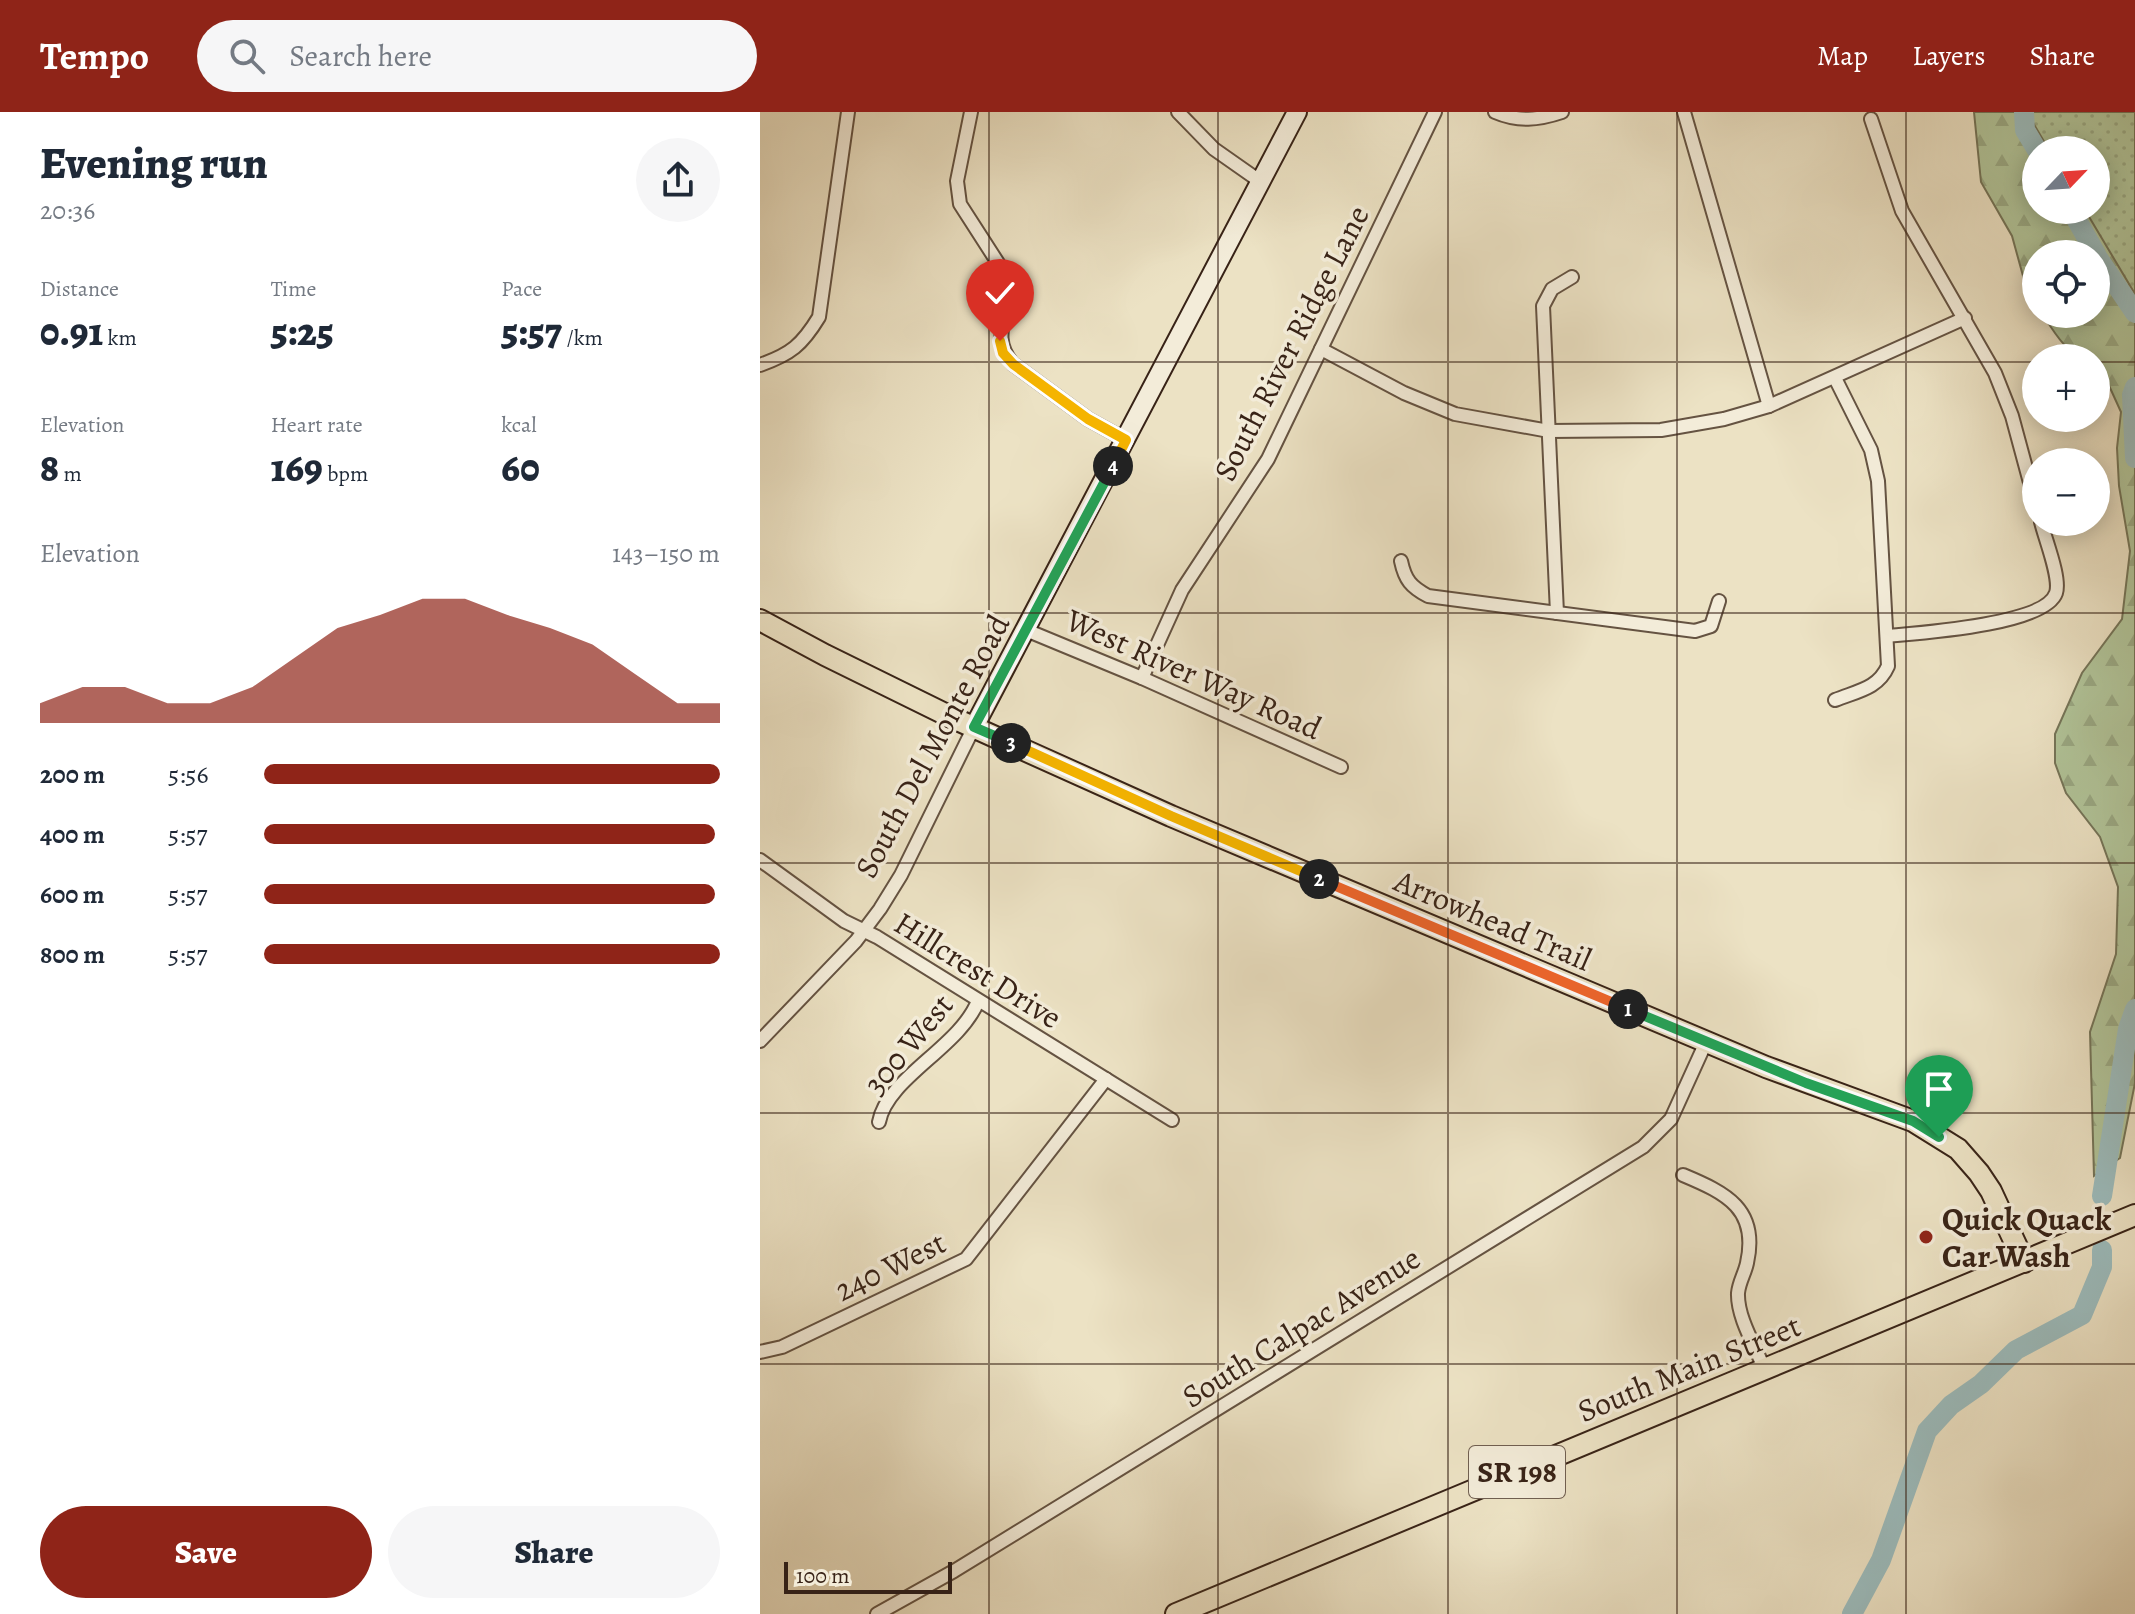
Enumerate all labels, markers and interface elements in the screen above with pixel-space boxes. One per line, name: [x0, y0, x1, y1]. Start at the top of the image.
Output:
search box: [197, 20, 757, 92]
text: Tempo: [40, 30, 149, 82]
icon: search: [225, 34, 269, 78]
text: Search here: [289, 36, 432, 76]
text: Map: [1817, 37, 1868, 75]
text: Layers: [1912, 37, 1985, 75]
text: Share: [2029, 37, 2095, 75]
text: Evening run: [40, 133, 268, 193]
north arrow: [2022, 136, 2110, 224]
map controls: [2022, 136, 2110, 536]
button: share: [636, 138, 720, 222]
text: 20:36: [40, 193, 95, 228]
street label: South River Ridge Lane: [1202, 198, 1380, 488]
button: locate: [2022, 240, 2110, 328]
pin: [966, 259, 1034, 341]
icon: check: [978, 271, 1022, 315]
text: Distance: [40, 274, 119, 304]
text: Time: [271, 274, 316, 304]
text: Pace: [501, 274, 542, 304]
text: 0.91: [40, 304, 103, 359]
text: 5:25: [271, 304, 334, 359]
text: 5:57: [501, 304, 562, 359]
text: km: [103, 323, 137, 353]
text: /km: [562, 323, 603, 353]
button: +: [2022, 344, 2110, 432]
text: Elevation: [40, 410, 124, 440]
text: Heart rate: [271, 410, 363, 440]
text: kcal: [501, 410, 537, 440]
text: 8: [40, 440, 59, 495]
text: 169: [271, 440, 323, 495]
text: 60: [501, 440, 540, 495]
pin: 4: [1093, 446, 1133, 486]
button: −: [2022, 448, 2110, 536]
text: 4: [1108, 451, 1118, 481]
text: m: [59, 459, 82, 489]
text: bpm: [323, 459, 368, 489]
text: Elevation: [40, 536, 140, 571]
text: 143–150 m: [612, 536, 720, 571]
street label: West River Way Road: [1058, 598, 1329, 750]
street label: South Del Monte Road: [844, 606, 1020, 885]
pin: 3: [991, 723, 1031, 763]
text: 3: [1006, 728, 1016, 758]
text: 200 m: [40, 757, 105, 792]
text: 5:56: [168, 757, 209, 792]
text: 400 m: [40, 817, 105, 852]
text: 5:57: [168, 817, 207, 852]
street label: Arrowhead Trail: [1387, 858, 1599, 981]
pin: 2: [1299, 859, 1339, 899]
text: 2: [1314, 864, 1324, 894]
text: 600 m: [40, 877, 105, 912]
text: 5:57: [168, 877, 207, 912]
street label: Hillcrest Drive: [886, 901, 1070, 1039]
text: 800 m: [40, 937, 105, 972]
text: 5:57: [168, 937, 207, 972]
street label: 300 West: [853, 984, 963, 1104]
pin: 1: [1608, 989, 1648, 1029]
text: 1: [1624, 994, 1632, 1024]
pin: [1905, 1055, 1973, 1137]
icon: arrive: [1917, 1067, 1961, 1111]
place label: Quick Quack Car Wash: [1942, 1197, 2112, 1278]
street label: 240 West: [827, 1220, 953, 1312]
marker: Quick Quack Car Wash: [1917, 1228, 1935, 1246]
street label: South Calpac Avenue: [1173, 1236, 1429, 1418]
street label: South Main Street: [1571, 1303, 1807, 1433]
road number: SR 198: [1469, 1446, 1565, 1498]
button: Save: [40, 1506, 372, 1598]
button: Share: [388, 1506, 720, 1598]
scale bar: [784, 1558, 952, 1594]
text: 100 m: [796, 1561, 850, 1591]

